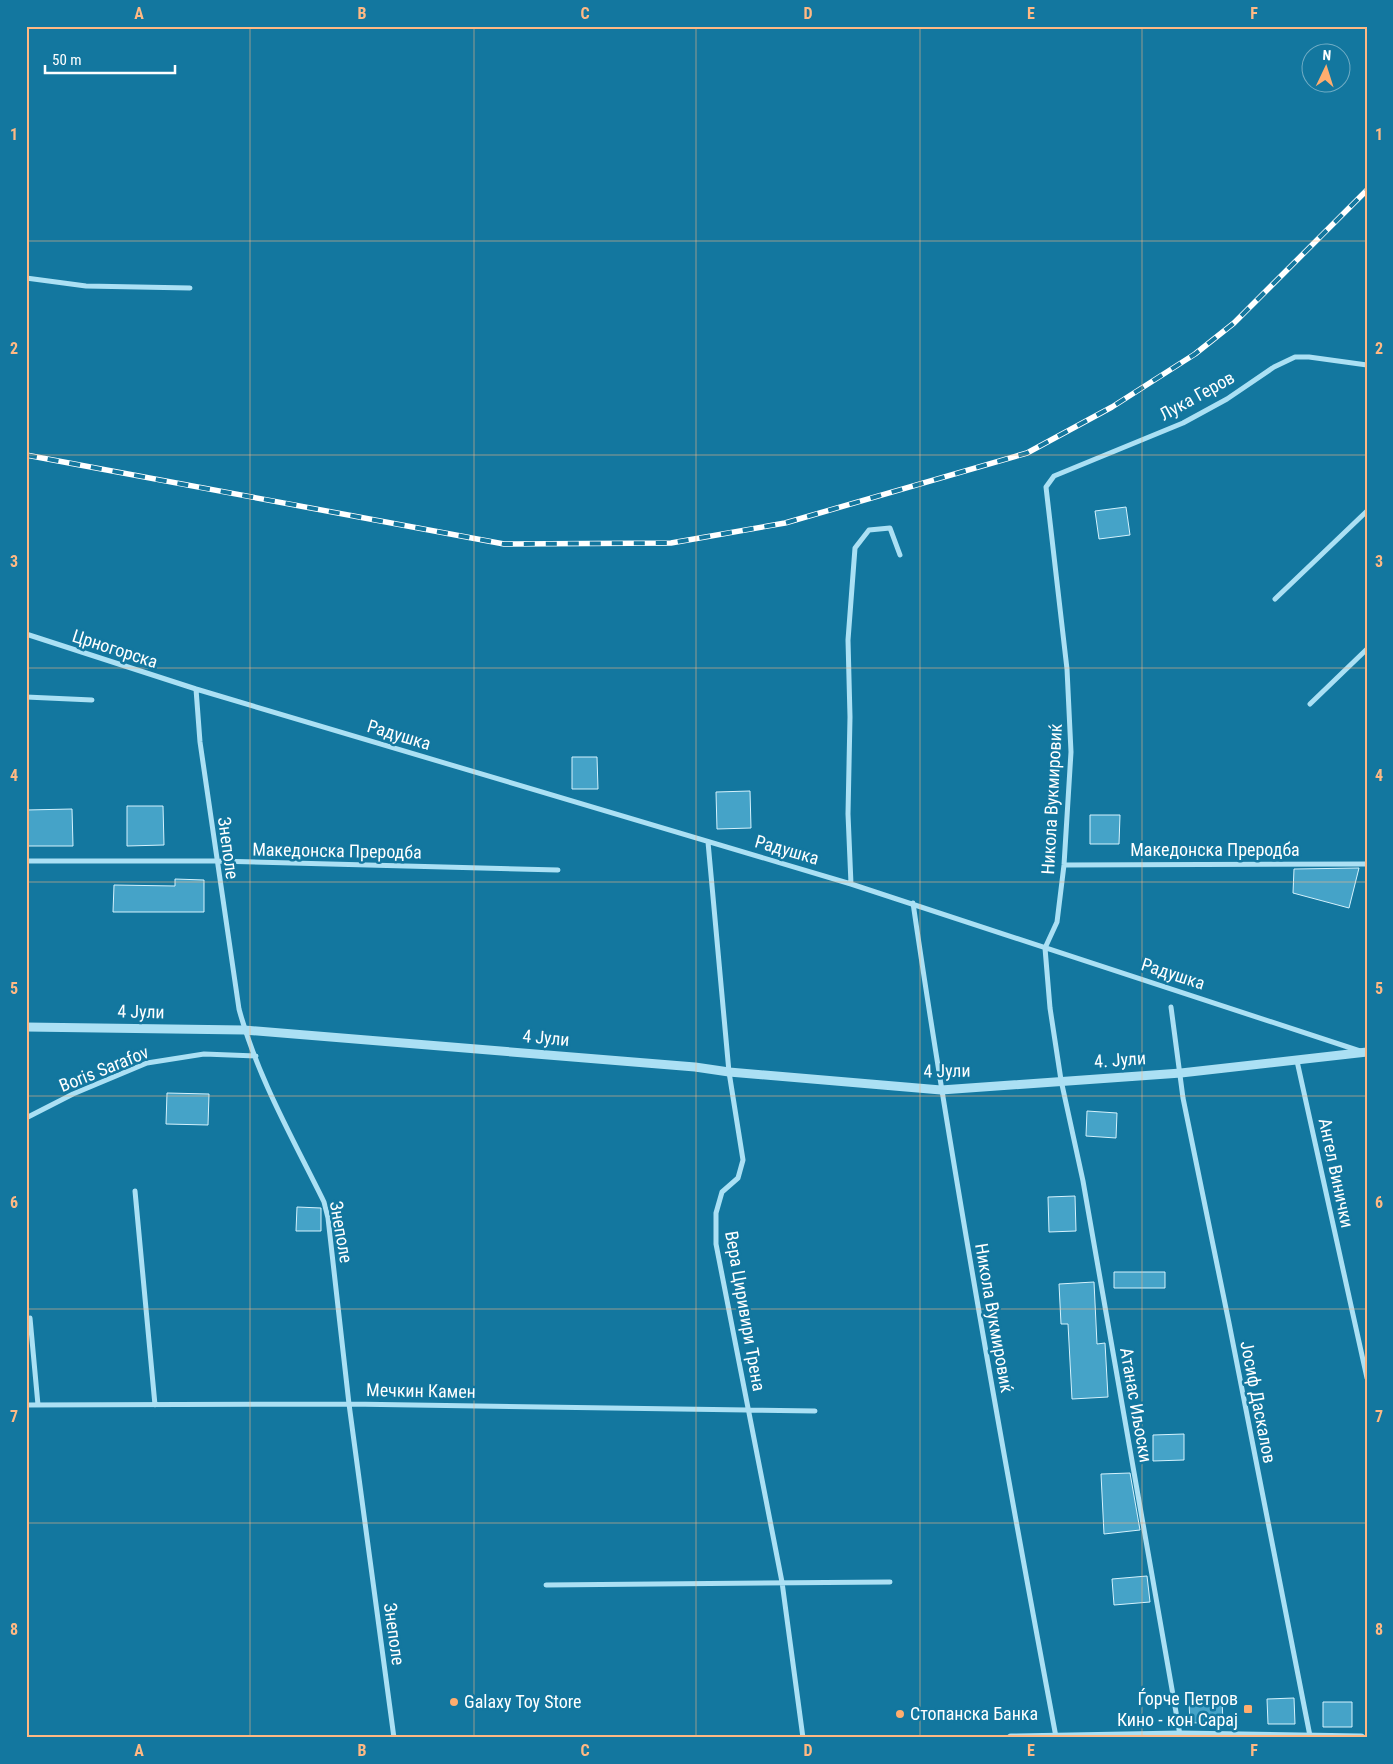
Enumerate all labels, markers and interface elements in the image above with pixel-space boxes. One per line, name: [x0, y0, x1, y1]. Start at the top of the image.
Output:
text: A: [134, 4, 144, 23]
text: B: [358, 4, 367, 23]
text: C: [580, 4, 590, 23]
text: D: [803, 4, 813, 23]
text: E: [1027, 4, 1035, 23]
text: F: [1250, 4, 1258, 23]
scale bar: [45, 42, 175, 74]
north arrow: [1300, 42, 1350, 92]
text: N: [1322, 47, 1332, 63]
text: 50 m: [52, 51, 82, 69]
text: 1: [10, 125, 18, 144]
text: 1: [1375, 125, 1383, 144]
text: 2: [10, 339, 18, 358]
text: 2: [1375, 339, 1383, 358]
street label: Лука Геров: [1156, 366, 1238, 425]
text: 3: [10, 552, 18, 571]
text: 3: [1375, 552, 1383, 571]
street label: Црногорска: [70, 625, 161, 672]
street label: Радушка: [365, 715, 434, 754]
street label: Никола Вукмировиќ: [1037, 723, 1066, 875]
text: 4: [10, 766, 18, 785]
text: 4: [1375, 766, 1383, 785]
street label: Знеполе: [214, 815, 243, 880]
street label: Радушка: [753, 830, 822, 869]
street label: Македонска Преродба: [252, 839, 422, 862]
street label: Македонска Преродба: [1130, 839, 1300, 860]
street label: Радушка: [1139, 953, 1208, 994]
text: 5: [10, 979, 18, 998]
text: 5: [1375, 979, 1383, 998]
street label: 4 Јули: [117, 1001, 165, 1022]
street label: 4 Јули: [522, 1025, 570, 1050]
street label: Boris Sarafov: [56, 1041, 152, 1096]
street label: 4. Јули: [1093, 1047, 1147, 1072]
street label: 4 Јули: [923, 1060, 971, 1081]
street label: Ангел Винички: [1315, 1116, 1358, 1230]
text: 6: [10, 1193, 18, 1212]
text: 6: [1375, 1193, 1383, 1212]
street label: Знеполе: [326, 1199, 357, 1265]
street label: Вера Циривири Трена: [721, 1229, 770, 1393]
street label: Никола Вукмировиќ: [971, 1242, 1018, 1395]
street label: Јосиф Даскалов: [1236, 1339, 1281, 1465]
street label: Aтанас Иљоски: [1116, 1346, 1157, 1464]
street label: Мечкин Камен: [366, 1379, 476, 1402]
text: 7: [10, 1407, 18, 1426]
text: 7: [1375, 1407, 1383, 1426]
street label: Знеполе: [380, 1601, 409, 1666]
text: 8: [10, 1620, 18, 1639]
text: 8: [1375, 1620, 1383, 1639]
place label: Ѓорче Петров Кино - кон Сарај: [1117, 1688, 1238, 1730]
place label: Galaxy Toy Store: [464, 1691, 582, 1712]
marker: Galaxy Toy Store: [448, 1696, 460, 1708]
place label: Стопанска Банка: [910, 1703, 1038, 1724]
marker: Ѓорче Петров Кино - кон Сарај: [1242, 1703, 1254, 1715]
marker: Стопанска Банка: [894, 1708, 906, 1720]
text: A: [134, 1741, 144, 1760]
text: B: [358, 1741, 367, 1760]
text: C: [580, 1741, 590, 1760]
text: D: [803, 1741, 813, 1760]
text: E: [1027, 1741, 1035, 1760]
text: F: [1250, 1741, 1258, 1760]

